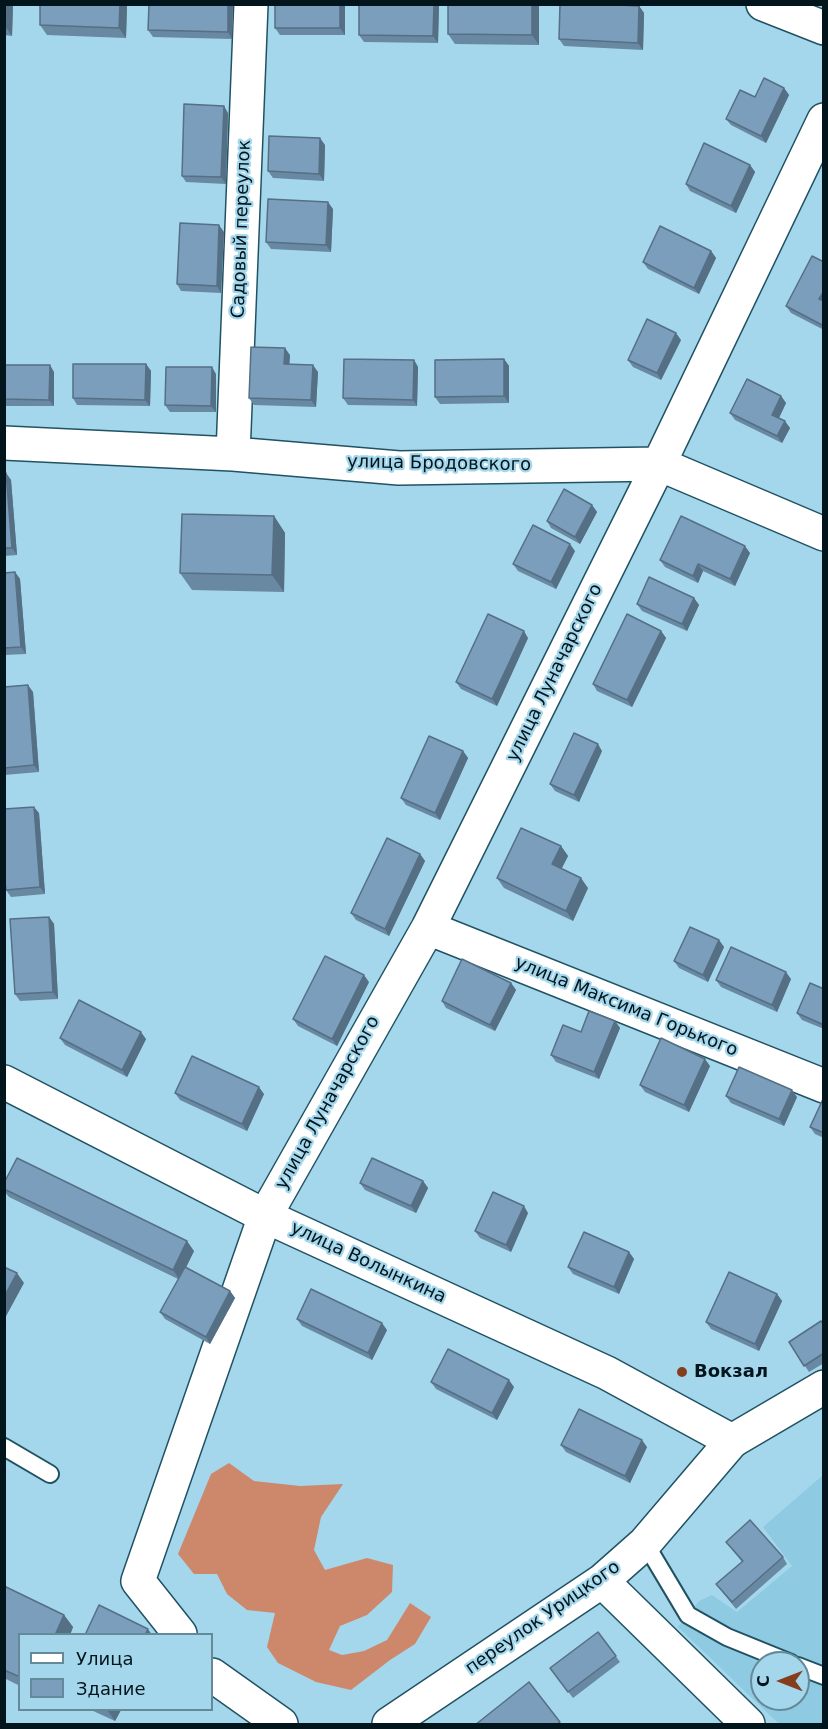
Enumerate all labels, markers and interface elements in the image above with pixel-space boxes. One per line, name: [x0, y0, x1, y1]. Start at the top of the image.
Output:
street label: Садовый переулок: [228, 139, 256, 319]
street label: улица Бродовского: [347, 452, 531, 476]
street label: улица Луначарского: [503, 581, 607, 765]
street label: улица Максима Горького: [511, 952, 741, 1062]
street label: улица Луначарского: [271, 1012, 385, 1194]
street label: улица Волынкина: [287, 1217, 449, 1309]
place label: Вокзал: [694, 1361, 768, 1383]
marker: Вокзал: [675, 1365, 689, 1379]
street label: переулок Урицкого: [462, 1556, 624, 1680]
legend: [18, 1633, 213, 1711]
text: Улица: [76, 1648, 133, 1669]
north arrow: [750, 1651, 810, 1711]
text: С: [754, 1675, 773, 1687]
text: Здание: [76, 1678, 146, 1699]

